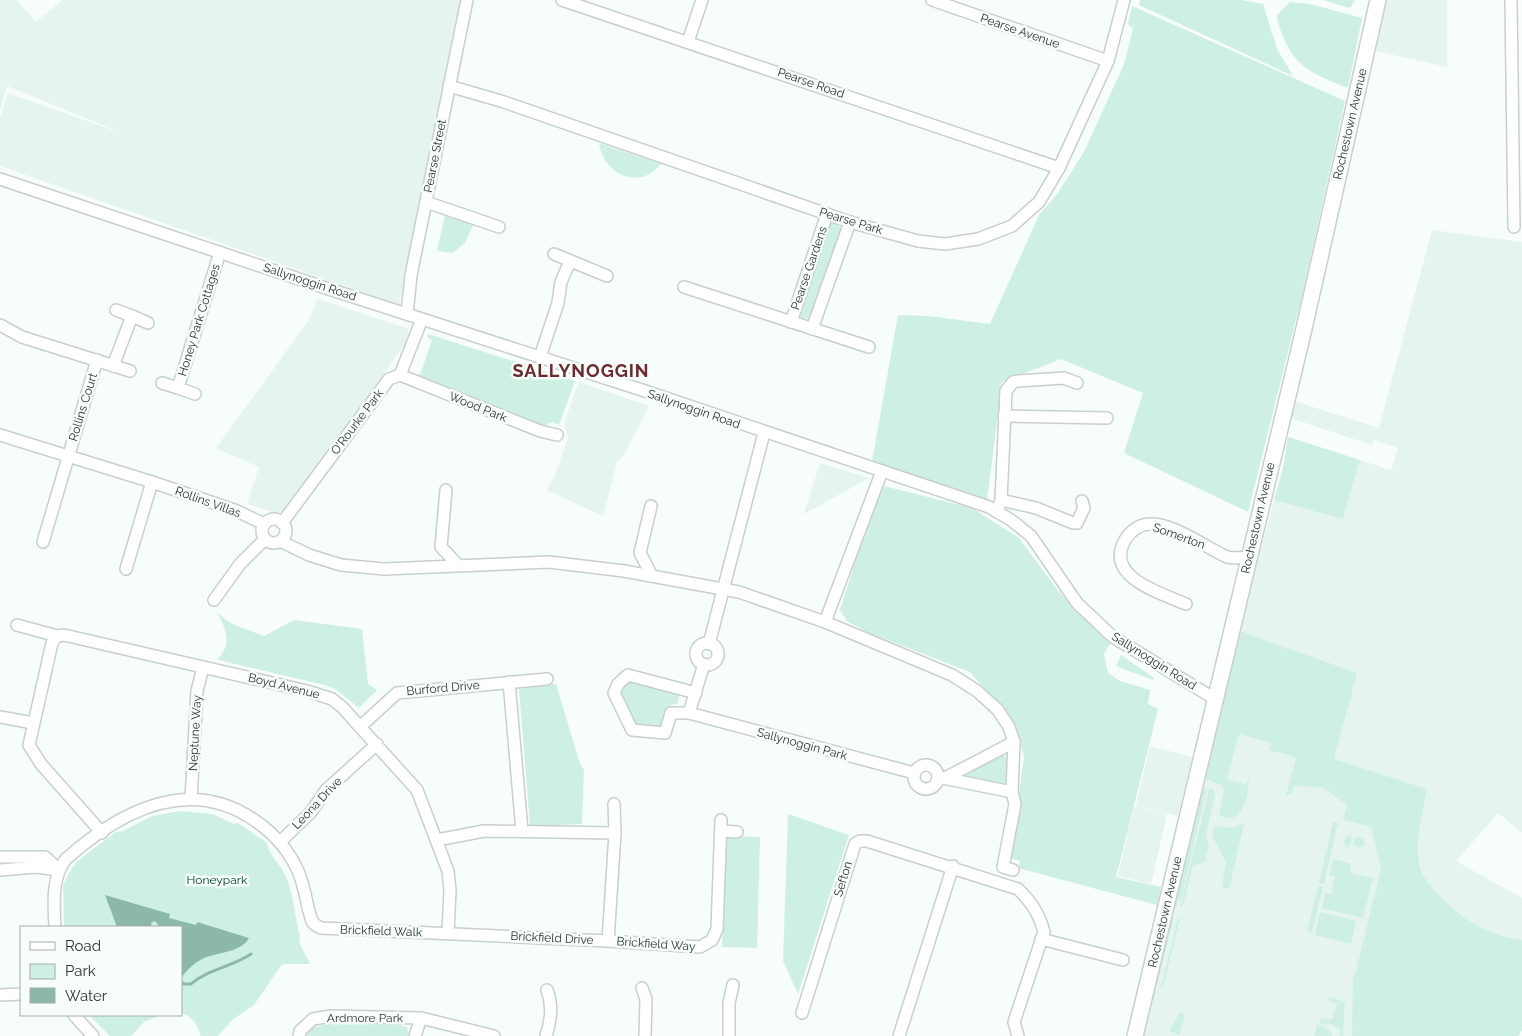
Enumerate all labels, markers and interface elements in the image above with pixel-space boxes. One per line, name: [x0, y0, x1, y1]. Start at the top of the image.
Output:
street label: Pearse Avenue: [979, 11, 1061, 51]
street label: Pearse Road: [776, 65, 846, 101]
street label: Rochestown Avenue: [1330, 67, 1370, 181]
street label: Pearse Street: [421, 118, 449, 194]
street label: Pearse Park: [818, 205, 885, 237]
street label: Pearse Gardens: [788, 224, 830, 312]
street label: Sallynoggin Road: [262, 260, 358, 304]
street label: Honey Park Cottages: [175, 262, 223, 378]
district label: SALLYNOGGIN: [512, 360, 650, 381]
street label: Rollins Court: [66, 371, 100, 443]
street label: O'Rourke Park: [328, 386, 386, 457]
street label: Sallynoggin Road: [646, 387, 742, 431]
street label: Wood Park: [447, 389, 510, 425]
street label: Rochestown Avenue: [1238, 461, 1278, 575]
street label: Rollins Villas: [173, 484, 243, 520]
street label: Somerton: [1151, 520, 1207, 552]
street label: Sallynoggin Road: [1109, 629, 1199, 693]
street label: Boyd Avenue: [247, 670, 321, 702]
street label: Burford Drive: [406, 678, 480, 698]
street label: Neptune Way: [186, 694, 204, 771]
street label: Sallynoggin Park: [755, 725, 849, 763]
street label: Leona Drive: [289, 774, 345, 832]
street label: Rochestown Avenue: [1145, 855, 1185, 969]
street label: Sefton: [831, 860, 855, 898]
park label: Honeypark: [187, 873, 248, 887]
street label: Brickfield Walk: [340, 923, 423, 939]
legend: [20, 926, 182, 1016]
street label: Brickfield Drive: [510, 929, 594, 947]
street label: Brickfield Way: [616, 934, 696, 954]
text: Road: [65, 937, 101, 955]
text: Park: [65, 962, 96, 980]
text: Water: [65, 987, 108, 1005]
street label: Ardmore Park: [327, 1011, 404, 1025]

